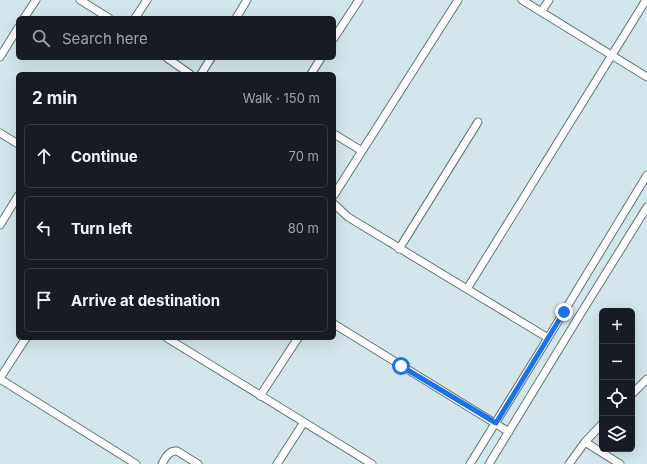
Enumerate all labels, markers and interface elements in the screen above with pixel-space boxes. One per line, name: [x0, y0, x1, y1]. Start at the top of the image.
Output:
search box: [16, 16, 336, 60]
icon: search: [30, 27, 52, 49]
text: Search here: [62, 29, 148, 48]
text: 2 min: [32, 88, 77, 108]
text: Walk · 150 m: [243, 90, 320, 106]
icon: ahead: [33, 145, 55, 167]
text: Continue: [71, 147, 138, 166]
text: 70 m: [289, 148, 319, 164]
icon: left: [33, 217, 55, 239]
text: Turn left: [71, 219, 132, 238]
text: 80 m: [288, 220, 319, 236]
icon: arrive: [33, 289, 55, 311]
text: Arrive at destination: [71, 291, 220, 310]
route end: [555, 303, 573, 321]
map controls: [599, 308, 635, 452]
button: +: [599, 308, 635, 344]
button: −: [599, 344, 635, 380]
route start: [392, 357, 410, 375]
button: locate: [599, 380, 635, 416]
button: layers: [599, 416, 635, 452]

